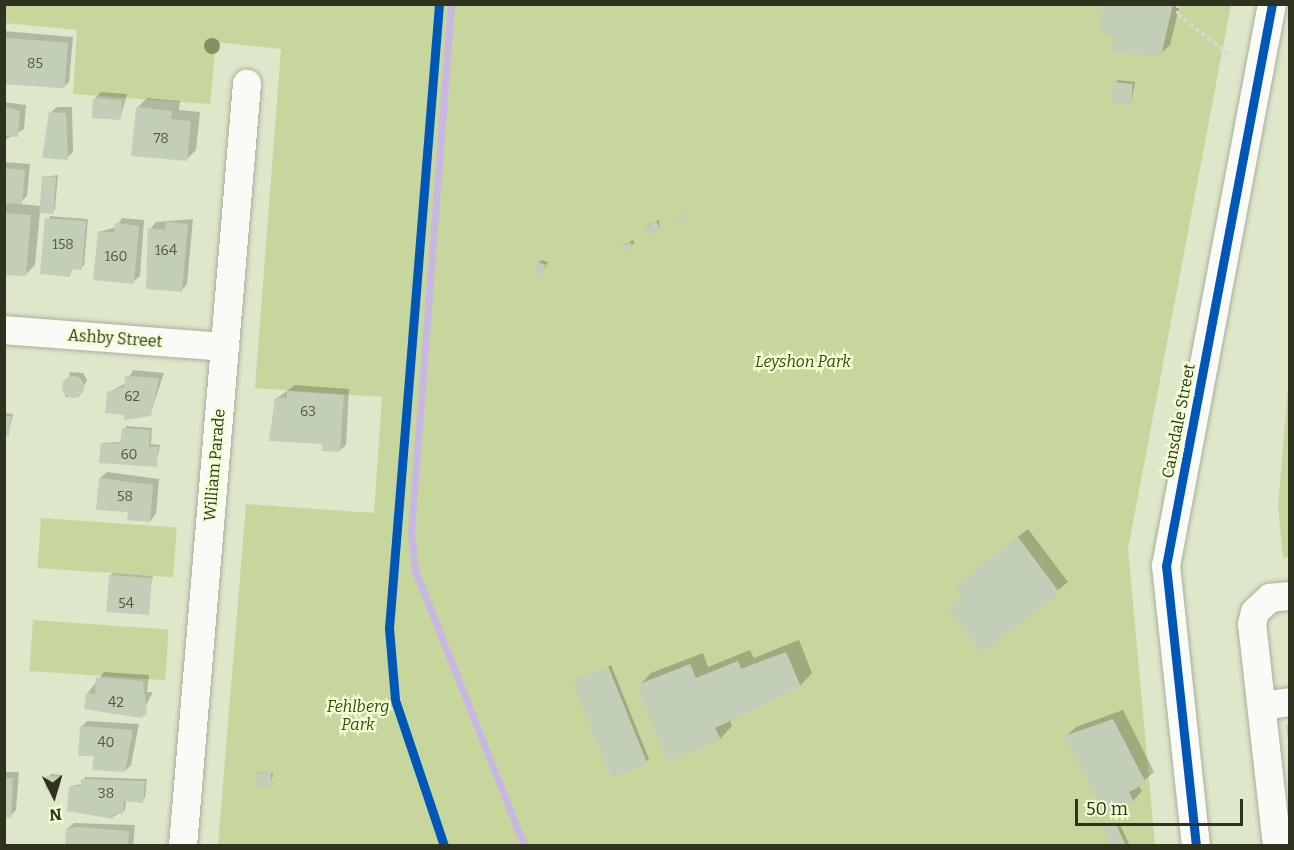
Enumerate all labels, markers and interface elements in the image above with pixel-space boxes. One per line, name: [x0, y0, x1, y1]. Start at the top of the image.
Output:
house number: 85: [27, 56, 43, 72]
house number: 78: [153, 131, 169, 147]
house number: 158: [52, 237, 74, 253]
house number: 164: [155, 243, 177, 259]
house number: 160: [105, 249, 127, 265]
street label: Ashby Street: [67, 326, 163, 352]
park label: Leyshon Park: [755, 352, 851, 372]
street label: Cansdale Street: [1158, 362, 1200, 480]
house number: 62: [124, 389, 140, 405]
house number: 63: [300, 404, 316, 420]
street label: William Parade: [201, 408, 229, 522]
house number: 60: [120, 447, 138, 463]
house number: 58: [117, 489, 133, 505]
house number: 54: [118, 596, 134, 612]
house number: 42: [108, 695, 124, 711]
park label: Fehlberg Park: [327, 697, 389, 735]
house number: 40: [97, 735, 115, 751]
north arrow: [24, 766, 84, 826]
house number: 38: [98, 786, 114, 802]
scale bar: [1078, 787, 1246, 825]
text: 50 m: [1086, 798, 1128, 820]
text: N: [49, 804, 63, 824]

